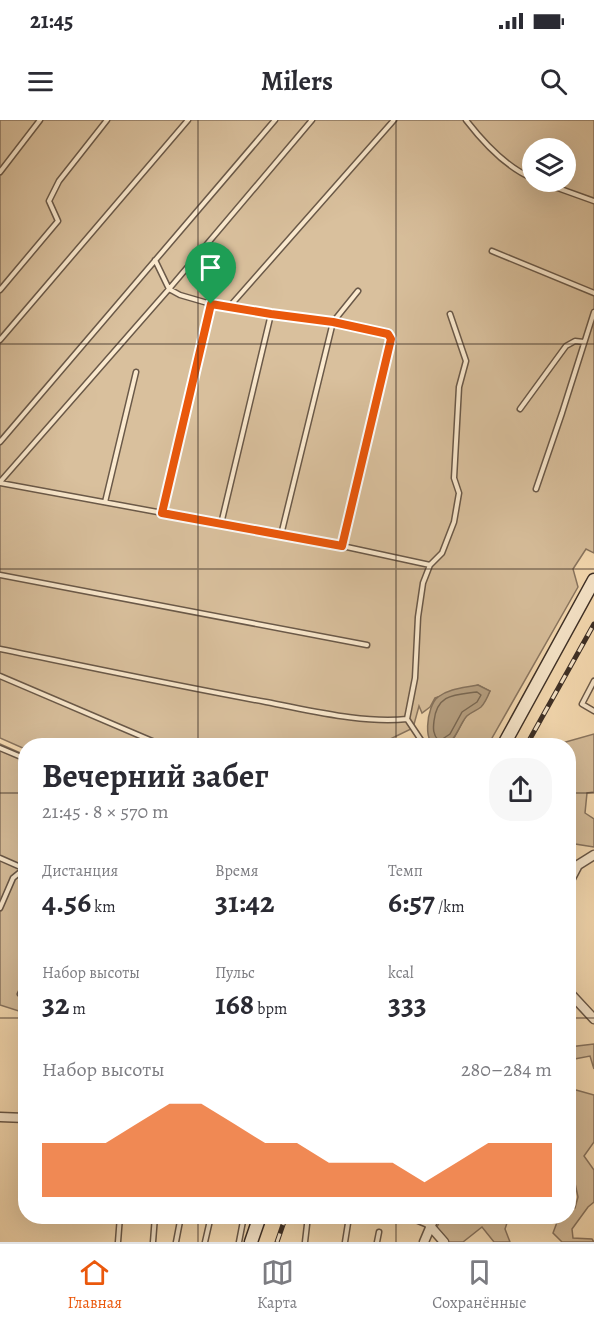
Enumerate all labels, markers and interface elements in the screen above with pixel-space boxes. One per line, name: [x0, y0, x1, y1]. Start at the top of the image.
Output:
text: 21:45: [30, 6, 73, 36]
text: Milers: [261, 63, 333, 99]
icon: menu: [24, 65, 57, 98]
icon: search: [537, 65, 570, 98]
map controls: [522, 138, 576, 192]
button: layers: [522, 138, 576, 192]
pin: [185, 242, 236, 304]
icon: arrive: [194, 251, 227, 284]
text: Вечерний забег: [42, 753, 269, 798]
button: share: [489, 758, 552, 821]
text: 21:45 · 8 × 570 m: [42, 798, 169, 825]
text: Дистанция: [42, 860, 118, 882]
text: Время: [215, 860, 259, 882]
text: Темп: [388, 860, 423, 882]
text: 4.56: [42, 882, 91, 922]
text: 31:42: [215, 882, 274, 922]
text: 6:57: [388, 882, 435, 922]
text: km: [91, 896, 116, 918]
text: /km: [435, 896, 464, 918]
text: Набор высоты: [42, 962, 140, 984]
text: Пульс: [215, 962, 255, 984]
text: kcal: [388, 962, 414, 984]
text: 32: [42, 984, 69, 1024]
text: 168: [215, 984, 254, 1024]
text: 333: [388, 984, 427, 1024]
text: m: [69, 998, 86, 1020]
text: bpm: [254, 998, 287, 1020]
text: Набор высоты: [42, 1056, 165, 1083]
text: 280–284 m: [461, 1056, 552, 1083]
tab: Главная: [67, 1256, 122, 1314]
tab: Карта: [257, 1256, 297, 1314]
tab: Сохранённые: [432, 1256, 527, 1314]

